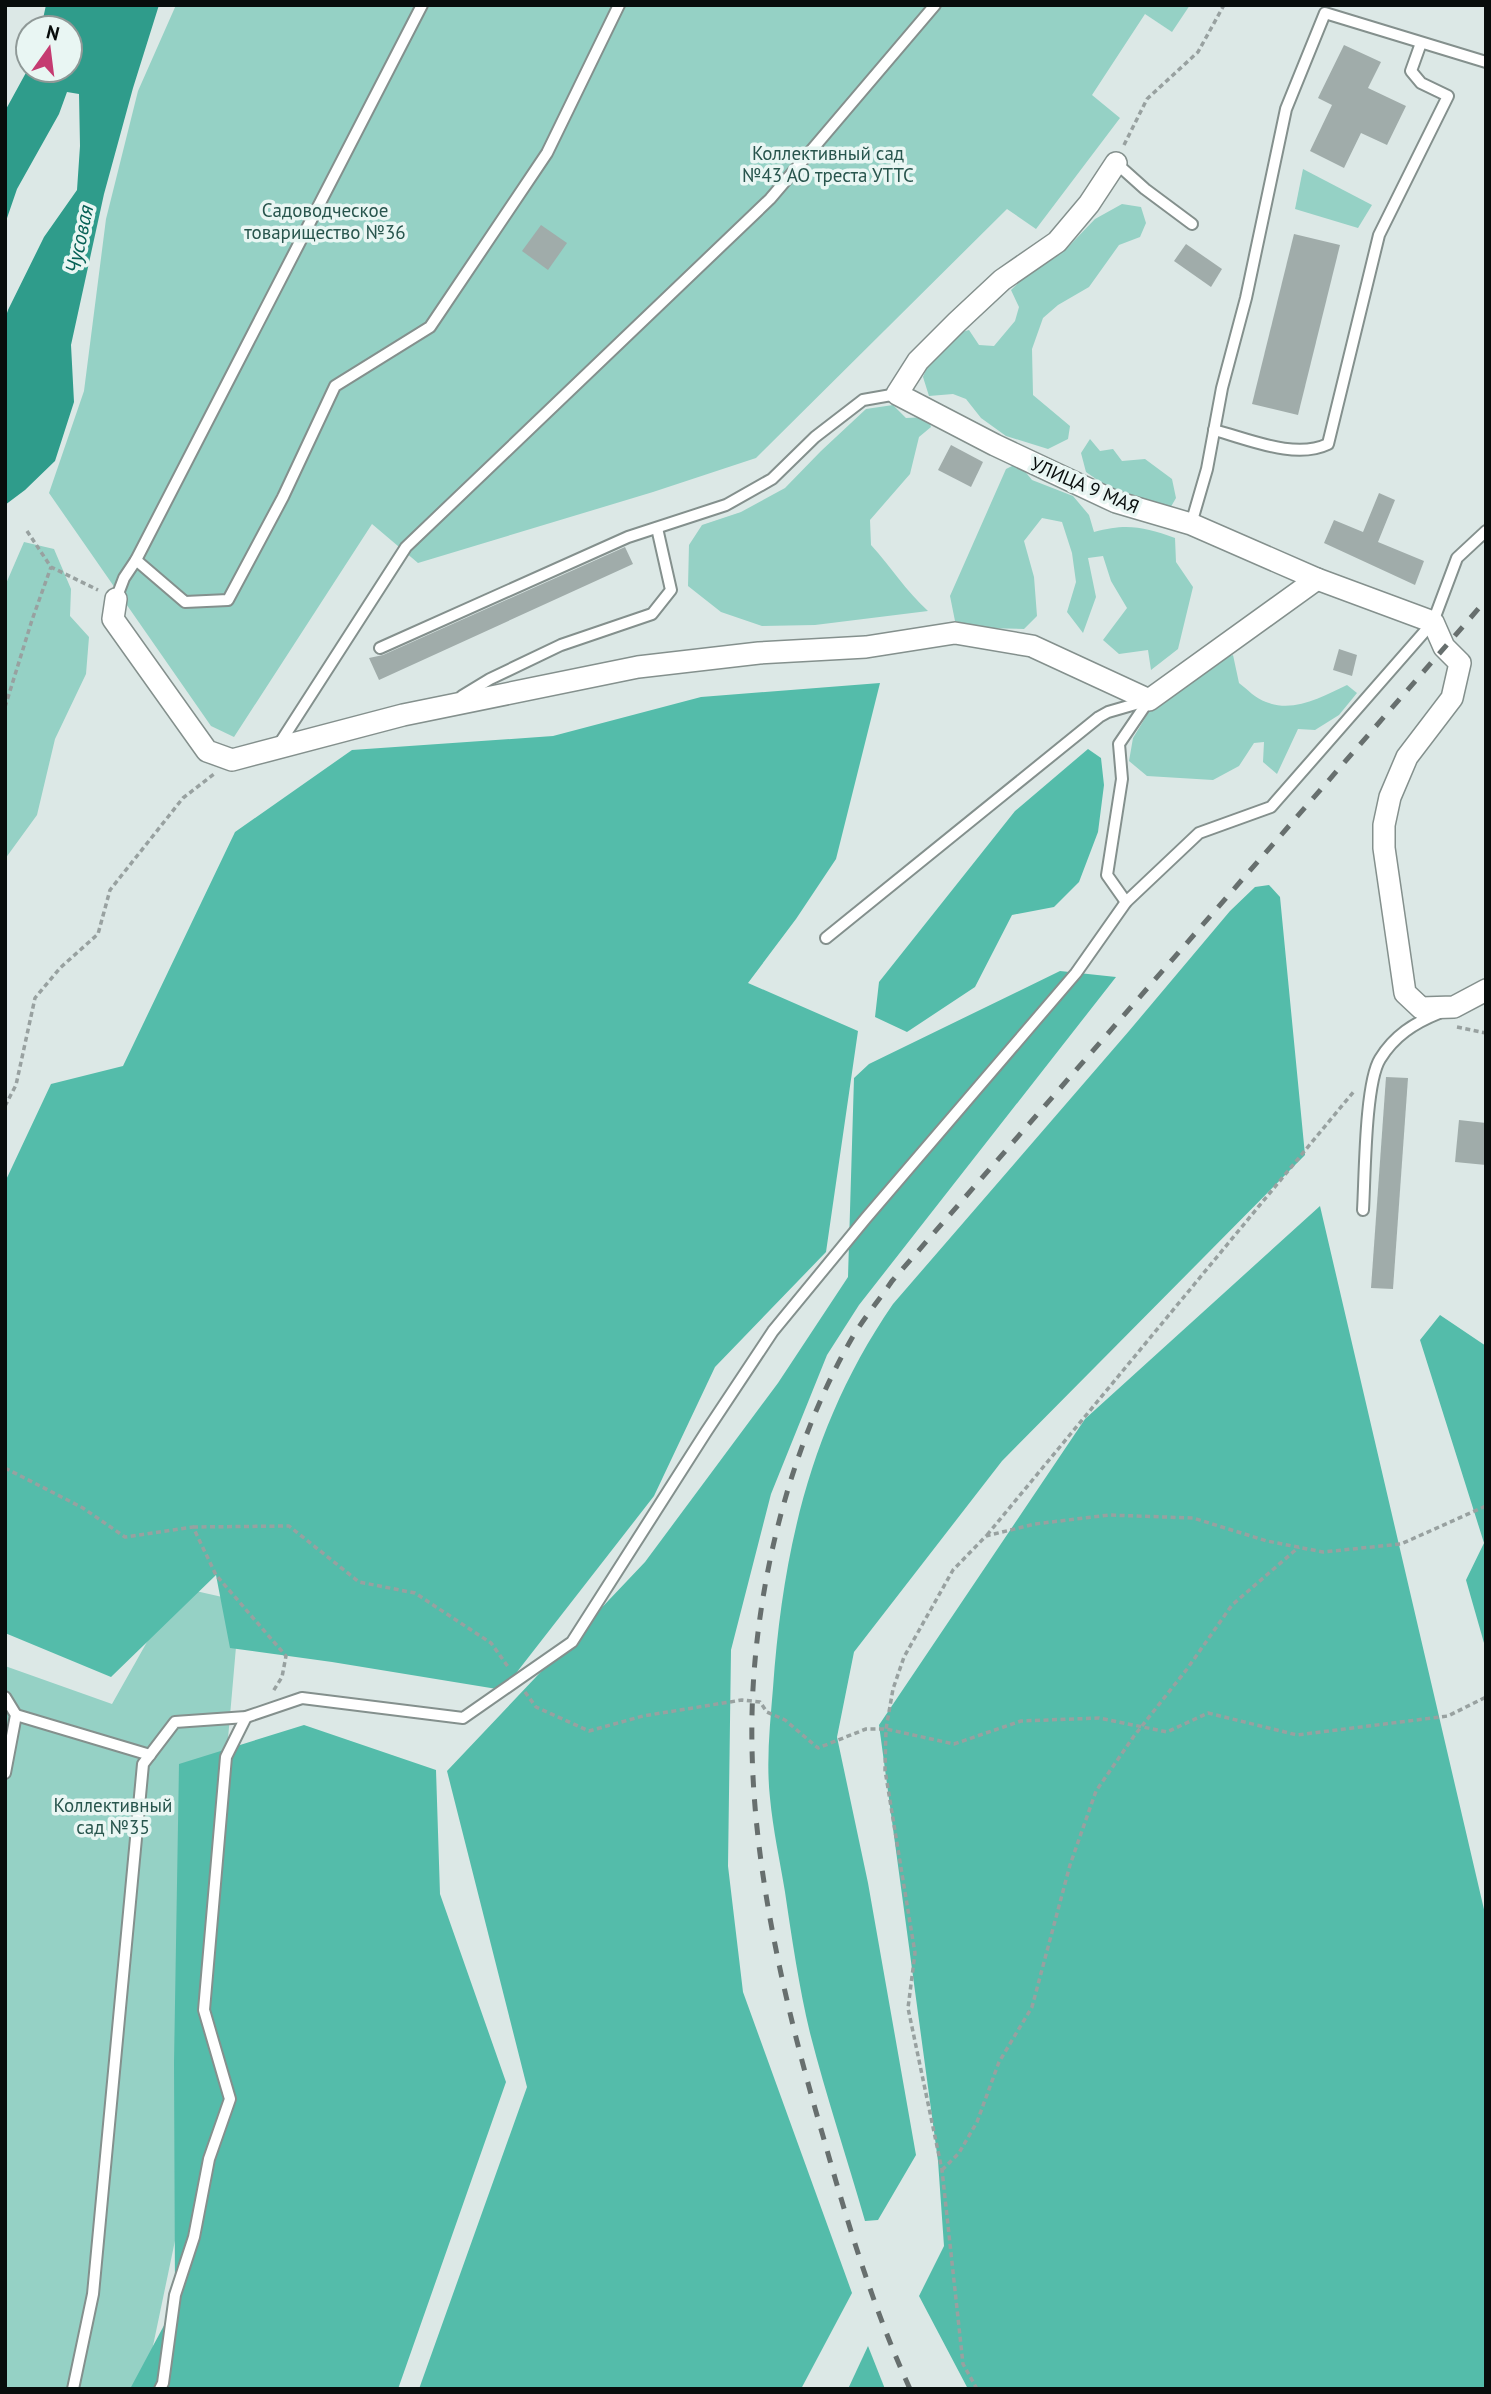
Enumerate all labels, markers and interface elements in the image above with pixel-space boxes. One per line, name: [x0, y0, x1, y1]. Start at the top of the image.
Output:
north arrow: [14, 14, 84, 84]
text: N: [44, 19, 62, 46]
park label: Коллективный сад №43 АО треста УТТС: [742, 141, 914, 187]
park label: Садоводческое товарищество №36: [244, 198, 406, 244]
water label: Чусовая: [59, 202, 99, 276]
street label: УЛИЦА 9 МАЯ: [1027, 451, 1143, 519]
park label: Коллективный сад №35: [54, 1793, 172, 1839]

